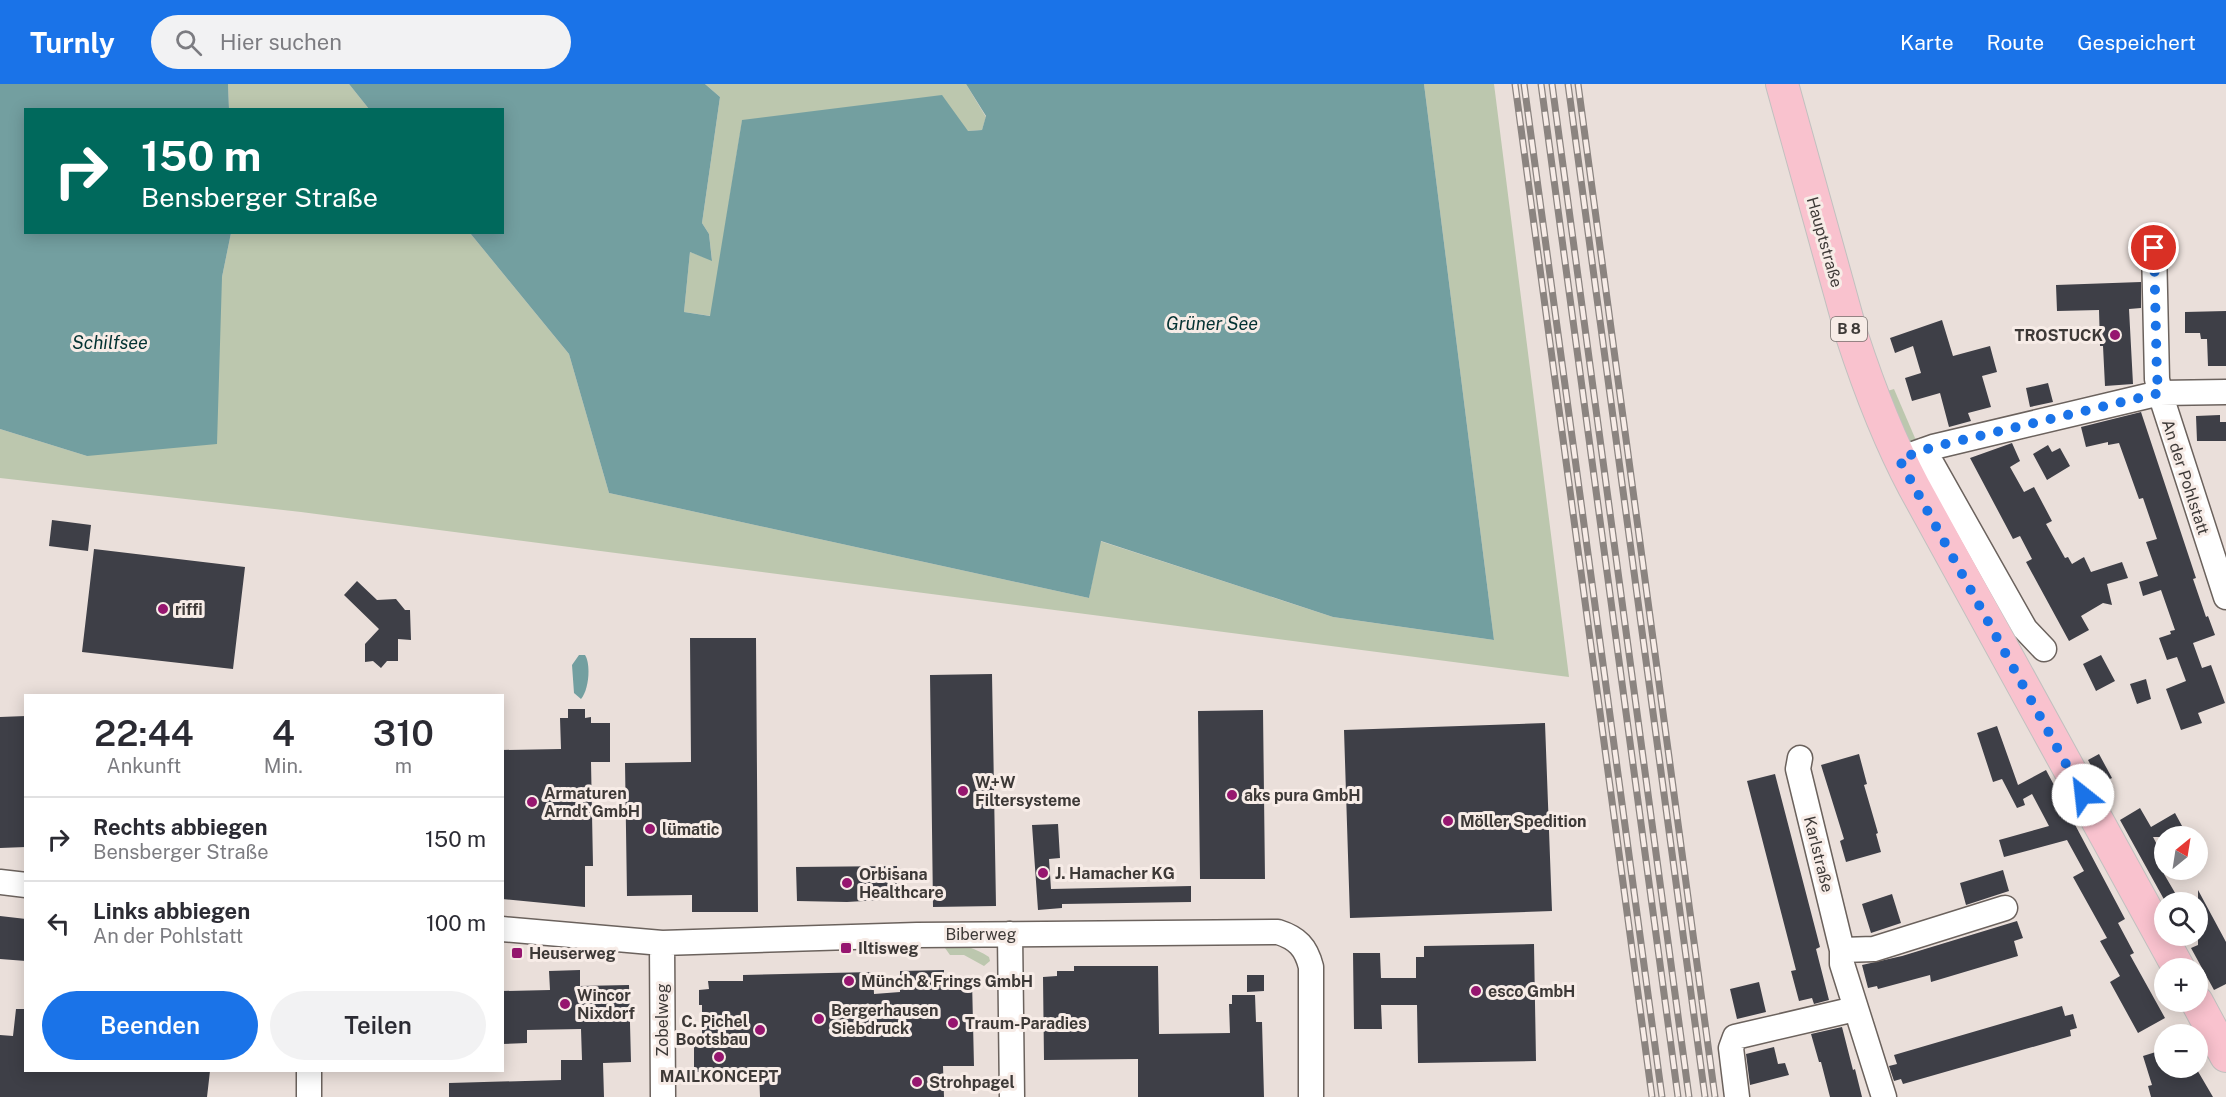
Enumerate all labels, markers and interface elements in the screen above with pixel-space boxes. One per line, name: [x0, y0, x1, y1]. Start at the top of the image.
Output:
search box: [151, 15, 571, 69]
text: Turnly: [30, 26, 115, 59]
icon: search: [172, 26, 205, 59]
text: Hier suchen: [220, 29, 342, 55]
text: Karte: [1900, 30, 1954, 55]
text: Route: [1987, 30, 2044, 55]
text: Gespeichert: [2077, 30, 2196, 55]
text: 150 m: [141, 131, 261, 180]
icon: right: [42, 132, 120, 210]
text: Bensberger Straße: [141, 181, 378, 213]
street label: Hauptstraße: [1803, 195, 1847, 290]
pin: [2128, 222, 2179, 273]
icon: arrive: [2137, 231, 2170, 264]
water label: Grüner See: [1166, 313, 1258, 334]
road number: B 8: [1831, 317, 1867, 341]
place label: TROSTUCK: [2015, 326, 2104, 345]
marker: TROSTUCK: [2108, 328, 2122, 342]
water label: Schilfsee: [72, 332, 148, 353]
street label: An der Pohlstatt: [2158, 417, 2213, 537]
place label: riffi: [175, 600, 203, 619]
marker: riffi: [156, 602, 170, 616]
text: 22:44: [94, 712, 194, 754]
text: 4: [272, 712, 295, 754]
text: 310: [373, 712, 434, 754]
text: Ankunft: [107, 754, 181, 778]
text: Min.: [264, 754, 303, 778]
text: m: [395, 754, 412, 778]
position arrow: [2051, 763, 2115, 827]
place label: W+W Filtersysteme: [975, 773, 1081, 810]
place label: Armaturen Arndt GmbH: [544, 784, 640, 821]
marker: W+W Filtersysteme: [956, 784, 970, 798]
place label: aks pura GmbH: [1244, 786, 1361, 805]
marker: aks pura GmbH: [1225, 788, 1239, 802]
marker: Armaturen Arndt GmbH: [525, 795, 539, 809]
place label: Möller Spedition: [1460, 812, 1587, 831]
text: Rechts abbiegen: [93, 814, 268, 840]
marker: Möller Spedition: [1441, 814, 1455, 828]
street label: Karlstraße: [1800, 814, 1837, 894]
place label: lümatic: [662, 820, 720, 839]
marker: lümatic: [643, 822, 657, 836]
icon: right: [42, 823, 75, 856]
text: 150 m: [425, 826, 486, 852]
north arrow: [2154, 826, 2208, 880]
map controls: [2154, 826, 2208, 1078]
text: Bensberger Straße: [93, 840, 269, 864]
place label: J. Hamacher KG: [1055, 864, 1175, 883]
place label: Orbisana Healthcare: [859, 865, 944, 902]
marker: J. Hamacher KG: [1036, 866, 1050, 880]
marker: Orbisana Healthcare: [840, 876, 854, 890]
button: search: [2154, 892, 2208, 946]
text: Links abbiegen: [93, 898, 250, 924]
icon: left: [42, 907, 75, 940]
text: 100 m: [426, 910, 486, 936]
text: An der Pohlstatt: [93, 924, 243, 948]
street label: Biberweg: [945, 925, 1017, 944]
place label: Iltisweg: [858, 939, 918, 958]
marker: Iltisweg: [839, 941, 853, 955]
place label: Heuserweg: [529, 944, 616, 963]
marker: Heuserweg: [510, 946, 524, 960]
button: +: [2154, 958, 2208, 1012]
place label: Münch & Frings GmbH: [861, 972, 1033, 991]
marker: Münch & Frings GmbH: [842, 974, 856, 988]
place label: esco GmbH: [1488, 982, 1575, 1001]
street label: Zobelweg: [653, 983, 672, 1057]
marker: esco GmbH: [1469, 984, 1483, 998]
place label: Wincor Nixdorf: [577, 986, 636, 1023]
button: Beenden: [42, 991, 258, 1060]
button: Teilen: [270, 991, 486, 1060]
marker: Wincor Nixdorf: [558, 997, 572, 1011]
place label: Bergerhausen Siebdruck: [831, 1001, 939, 1038]
place label: C. Pichel Bootsbau: [675, 1012, 748, 1049]
marker: Bergerhausen Siebdruck: [812, 1012, 826, 1026]
place label: Traum-Paradies: [965, 1014, 1087, 1033]
marker: Traum-Paradies: [946, 1016, 960, 1030]
marker: C. Pichel Bootsbau: [753, 1023, 767, 1037]
button: −: [2154, 1024, 2208, 1078]
marker: MAILKONCEPT: [712, 1050, 726, 1064]
place label: MAILKONCEPT: [660, 1067, 778, 1086]
place label: Strohpagel: [929, 1073, 1015, 1092]
marker: Strohpagel: [910, 1075, 924, 1089]

